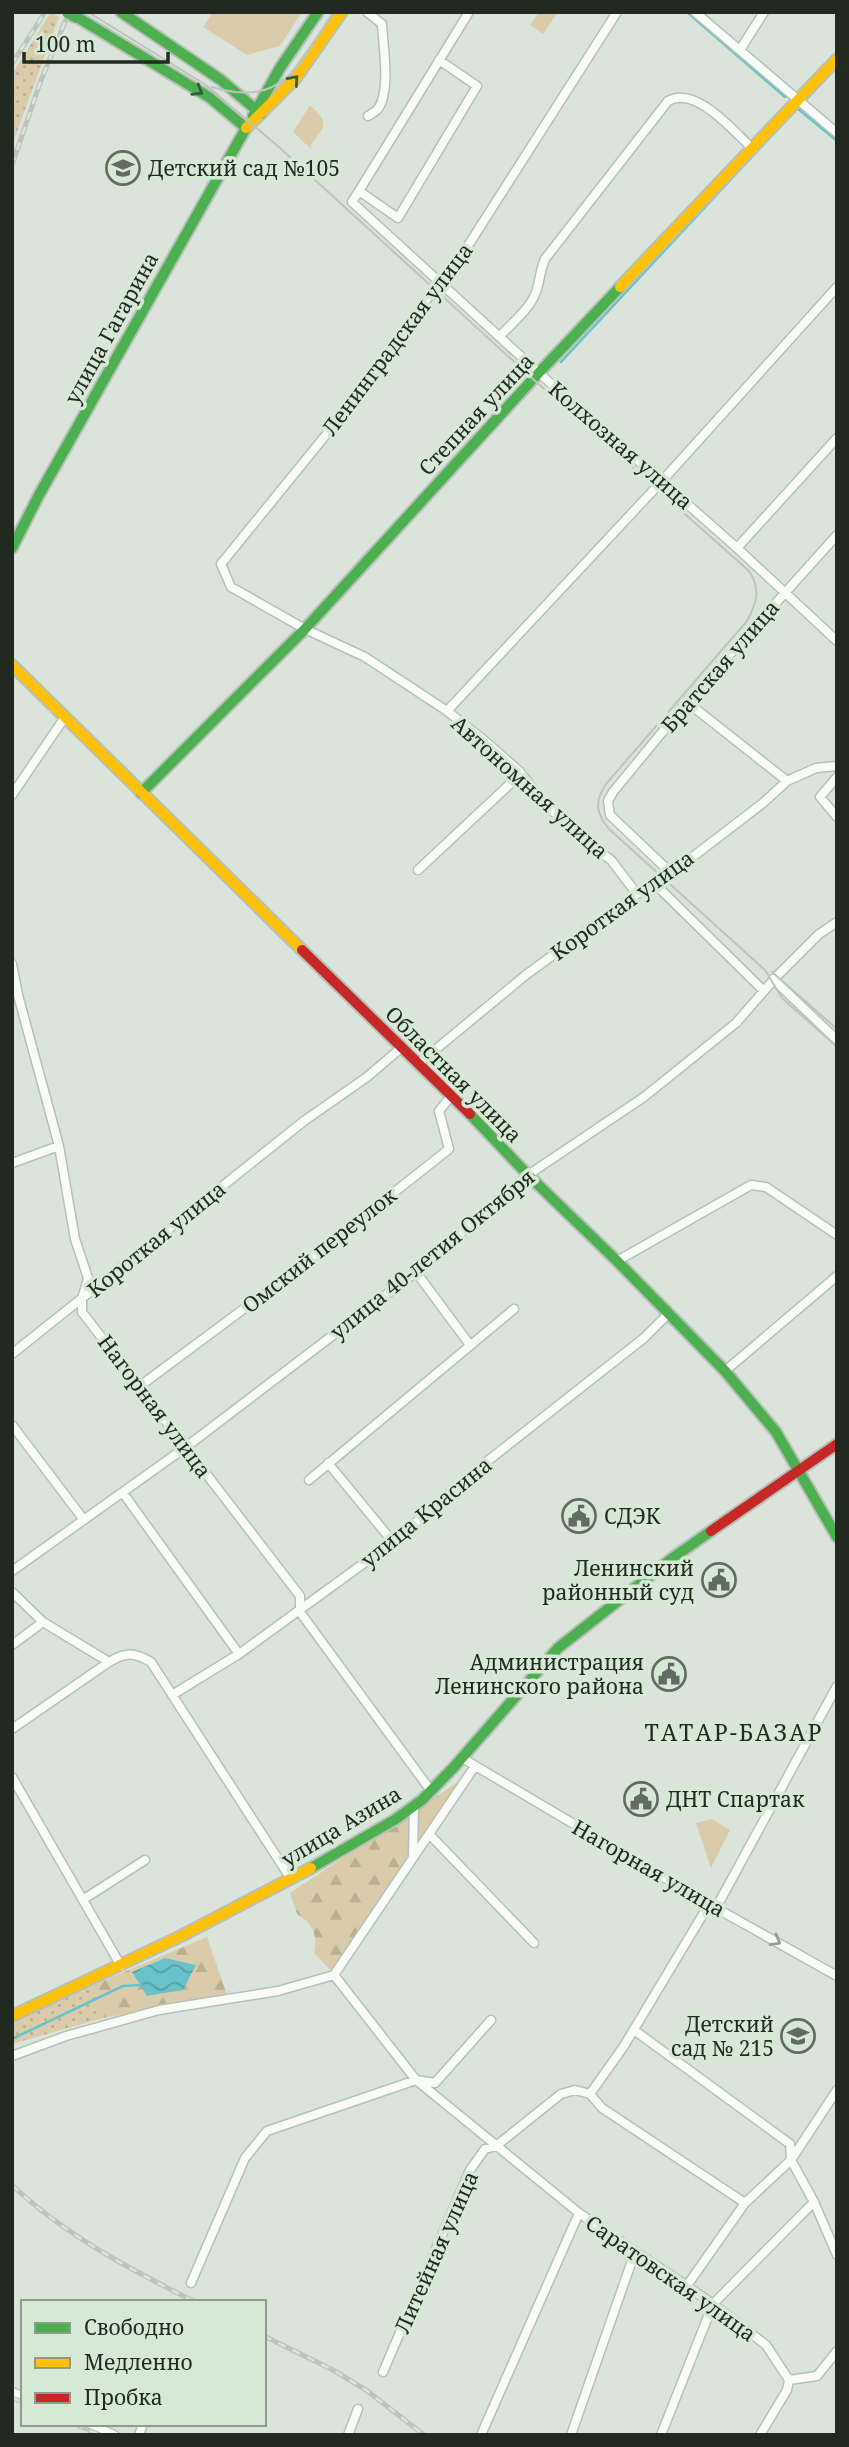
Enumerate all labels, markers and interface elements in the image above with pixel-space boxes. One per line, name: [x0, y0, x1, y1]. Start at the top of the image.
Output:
scale bar: [24, 21, 168, 65]
text: 100 m: [35, 30, 96, 58]
one-way arrow: [286, 75, 298, 88]
one-way arrow: [190, 82, 203, 95]
school or university icon: Детский сад №105: [104, 149, 142, 187]
place label: Детский сад №105: [148, 154, 340, 182]
street label: Ленинградская улица: [315, 237, 479, 441]
street label: улица Гагарина: [58, 247, 164, 409]
street label: Степная улица: [412, 347, 540, 481]
street label: Колхозная улица: [543, 375, 699, 515]
street label: Братская улица: [655, 594, 785, 738]
street label: Автономная улица: [446, 709, 614, 865]
street label: Короткая улица: [545, 844, 699, 966]
street label: Областная улица: [380, 1000, 528, 1148]
street label: улица 40-летия Октября: [324, 1163, 540, 1345]
street label: Короткая улица: [81, 1175, 231, 1303]
street label: Омский переулок: [236, 1181, 402, 1319]
street label: Нагорная улица: [92, 1329, 218, 1483]
street label: улица Красина: [355, 1450, 497, 1574]
public building icon: СДЭК: [560, 1497, 598, 1535]
place label: СДЭК: [604, 1502, 661, 1530]
place label: Ленинский районный суд: [542, 1554, 694, 1606]
public building icon: Ленинский районный суд: [700, 1561, 738, 1599]
place label: Администрация Ленинского района: [435, 1648, 644, 1700]
public building icon: Администрация Ленинского района: [650, 1655, 688, 1693]
district label: ТАТАР-БАЗАР: [645, 1716, 823, 1748]
street label: улица Азина: [276, 1779, 406, 1873]
public building icon: ДНТ Спартак: [622, 1780, 660, 1818]
place label: ДНТ Спартак: [666, 1785, 805, 1813]
street label: Нагорная улица: [567, 1813, 731, 1923]
one-way arrow: [768, 1933, 781, 1946]
place label: Детский сад № 215: [671, 2010, 774, 2062]
school or university icon: Детский сад № 215: [779, 2017, 817, 2055]
street label: Литейная улица: [388, 2167, 484, 2337]
street label: Саратовская улица: [580, 2209, 762, 2347]
legend: [21, 2300, 266, 2426]
text: Свободно: [84, 2313, 184, 2341]
text: Медленно: [84, 2348, 193, 2376]
text: Пробка: [84, 2383, 163, 2411]

